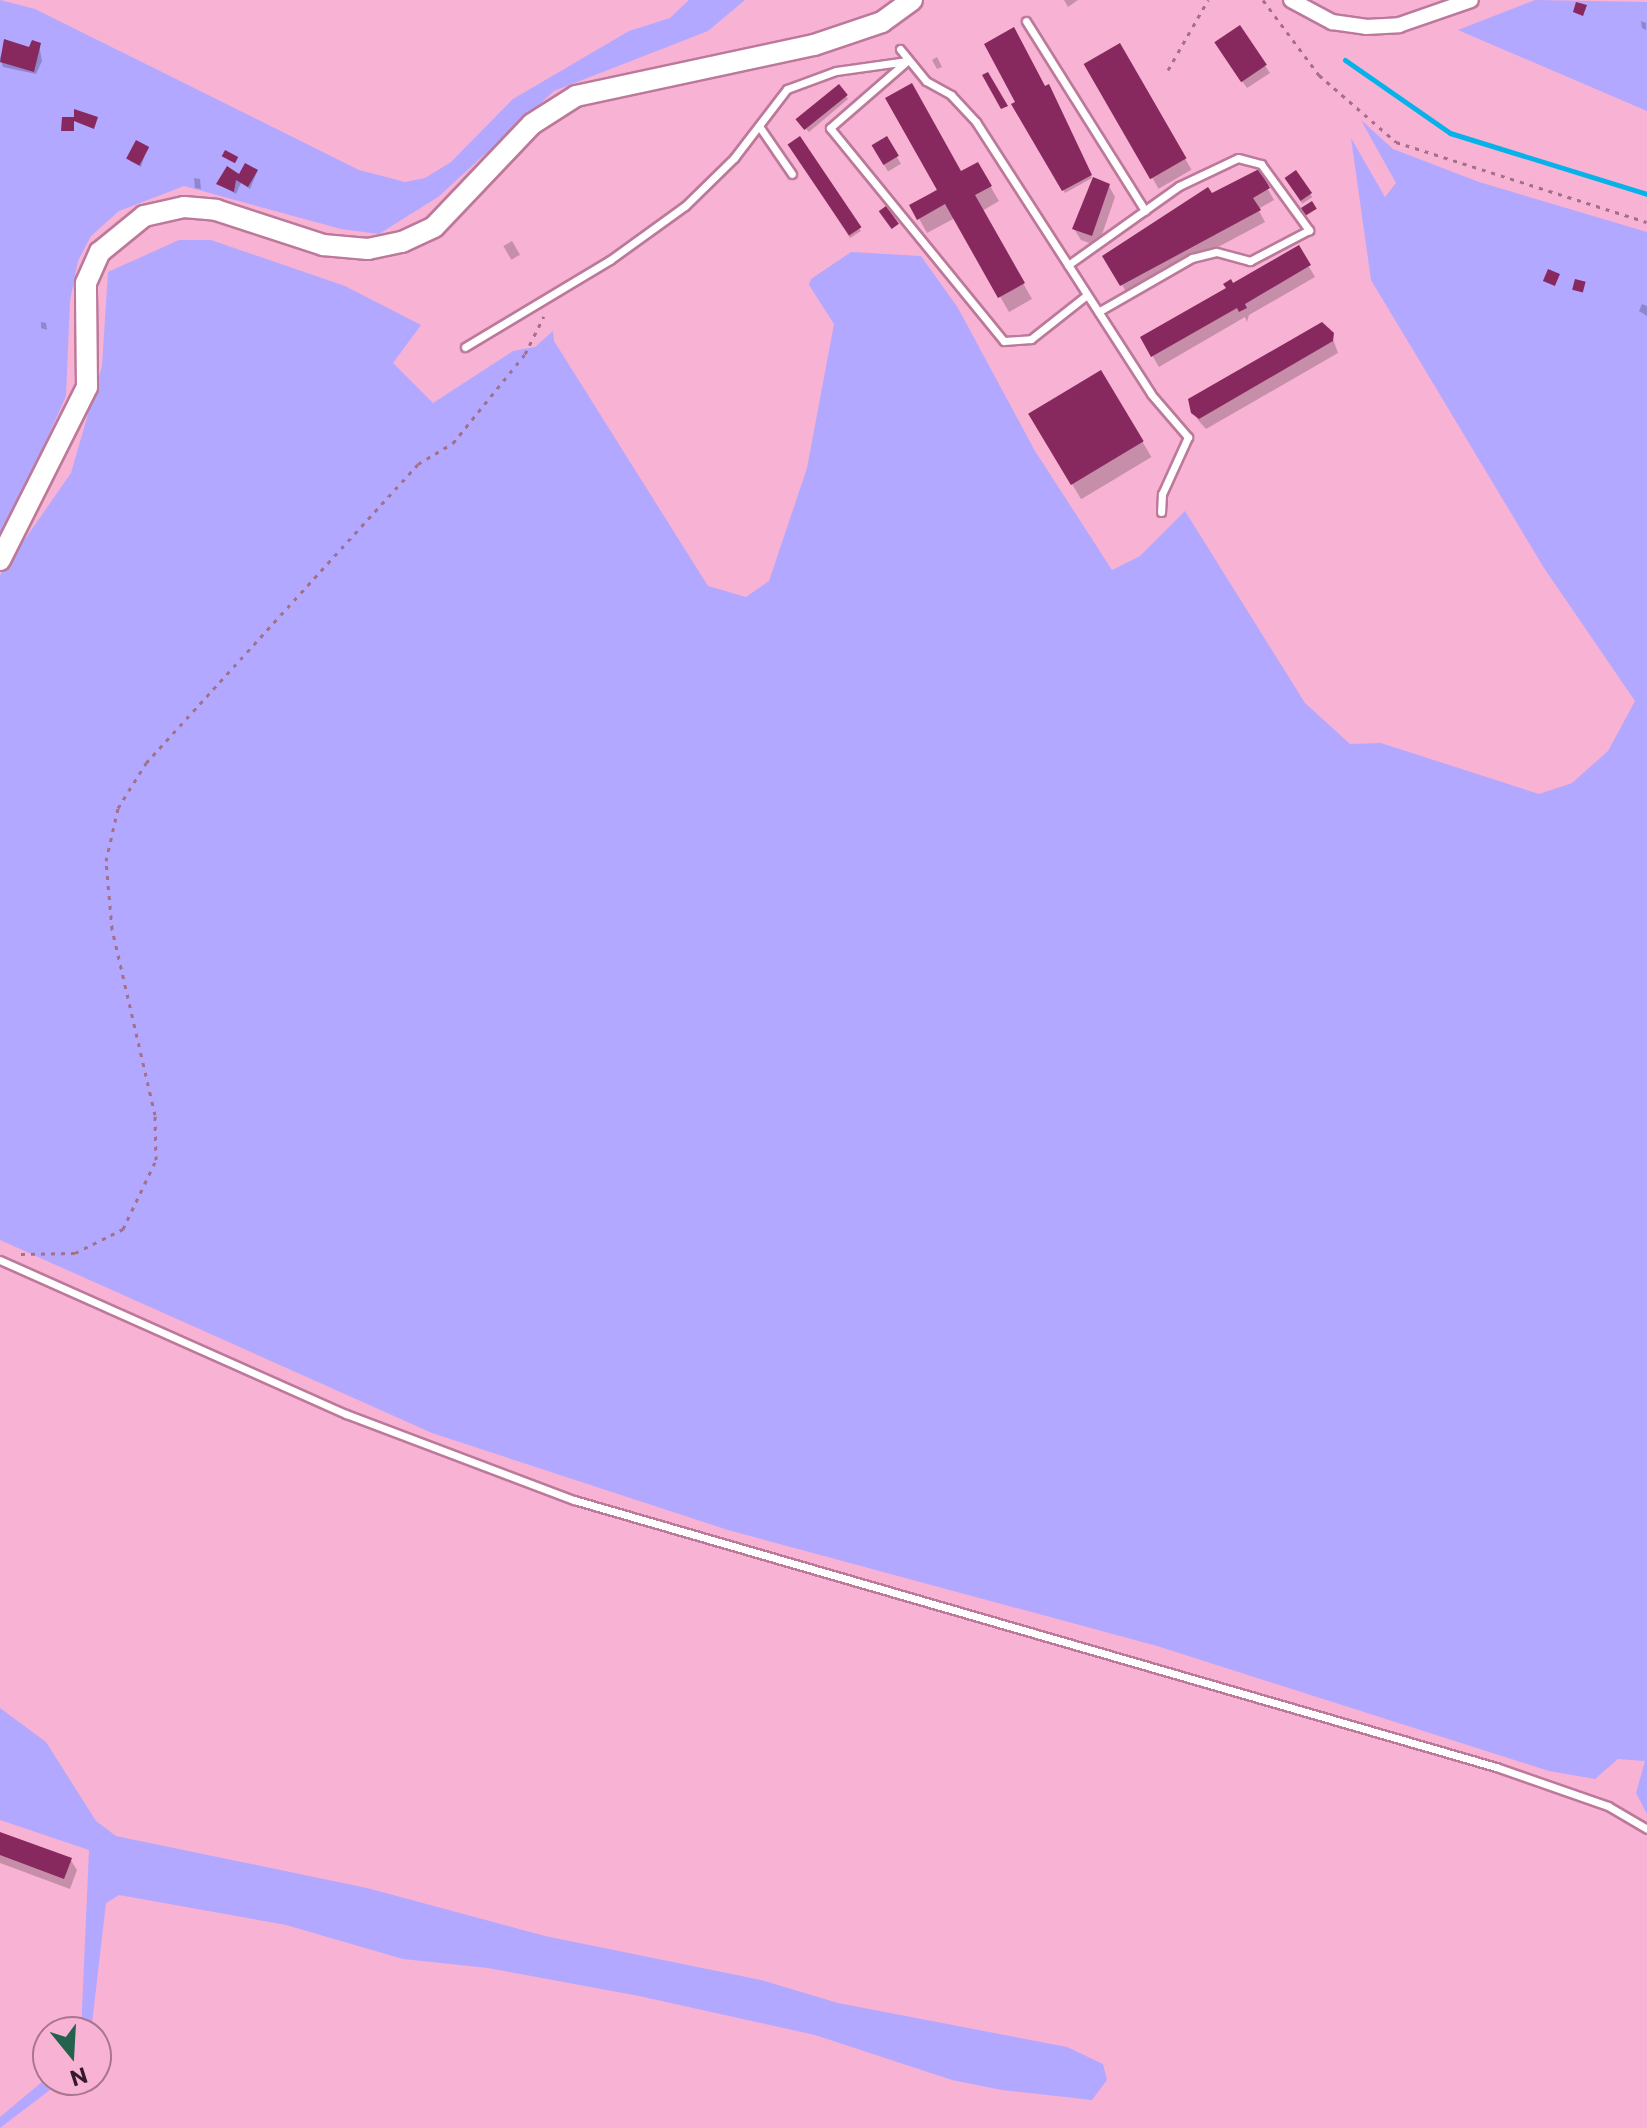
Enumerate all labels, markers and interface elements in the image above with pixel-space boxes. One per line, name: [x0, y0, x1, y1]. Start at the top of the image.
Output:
north arrow: [32, 2016, 112, 2096]
text: N: [67, 2062, 91, 2093]

